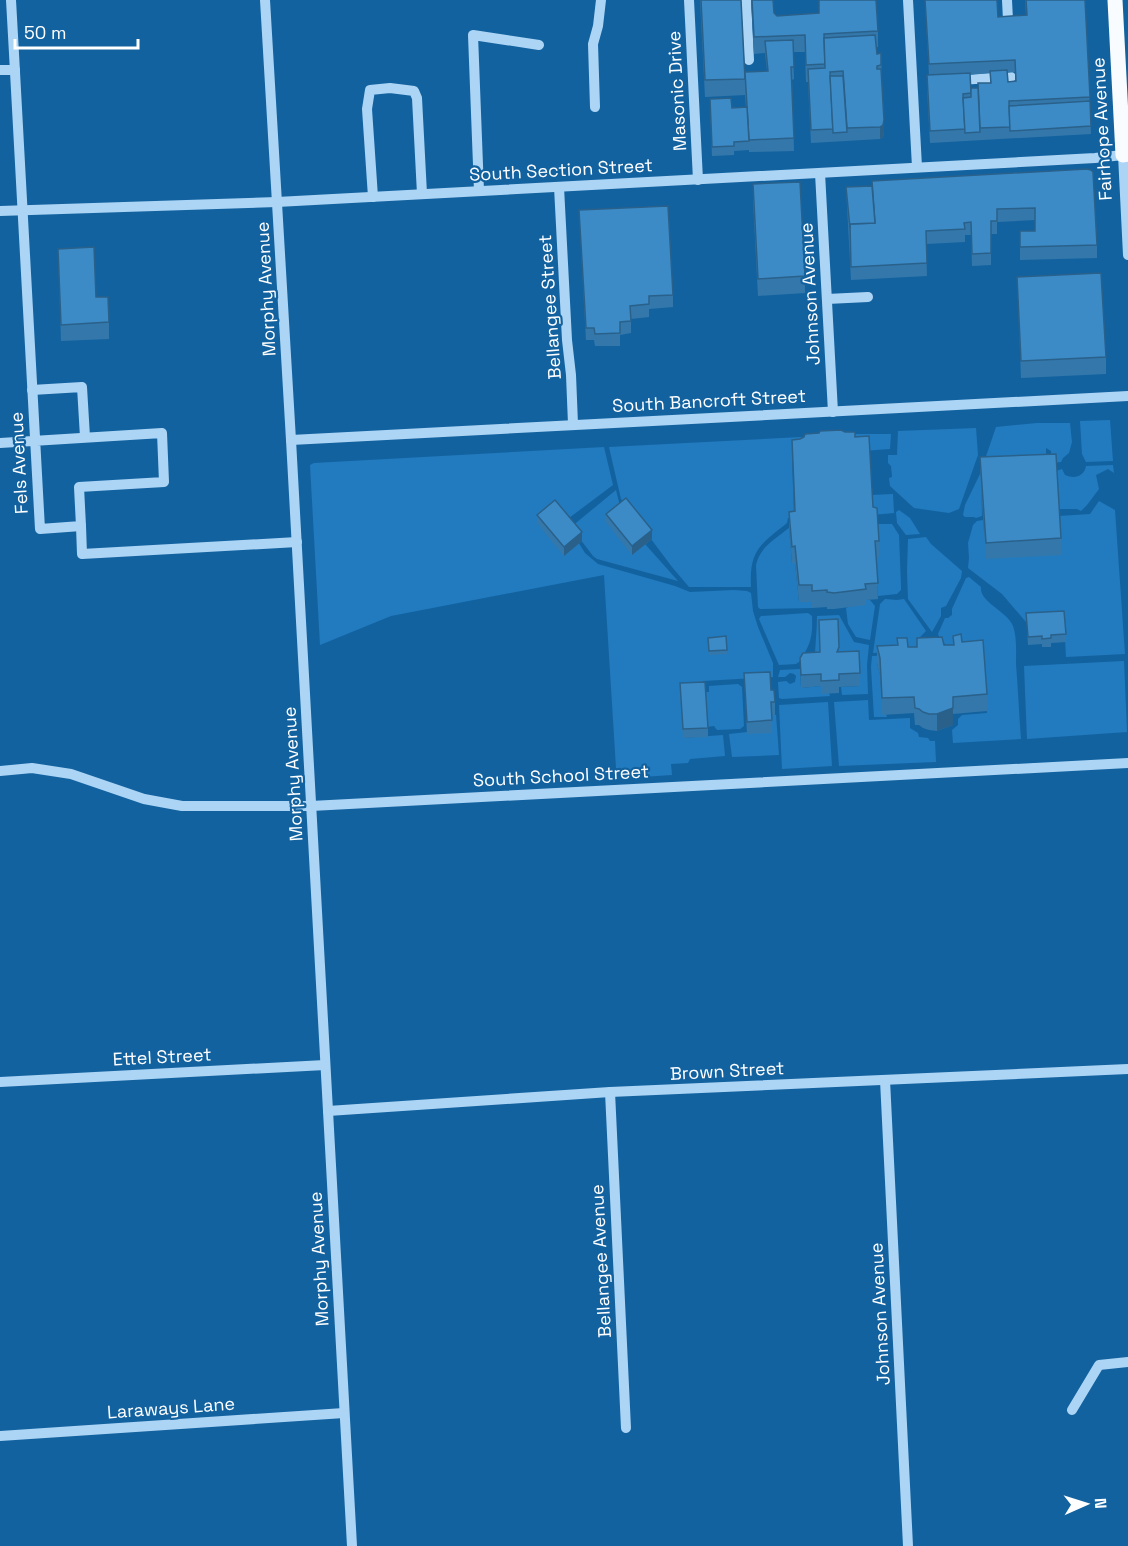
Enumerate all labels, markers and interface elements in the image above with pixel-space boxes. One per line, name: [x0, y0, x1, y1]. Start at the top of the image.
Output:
scale bar: [15, 12, 138, 50]
text: 50 m: [24, 21, 66, 44]
street label: Masonic Drive: [662, 30, 691, 152]
street label: Fairhope Avenue: [1086, 57, 1117, 201]
street label: South Section Street: [469, 153, 653, 186]
street label: Morphy Avenue: [250, 221, 281, 357]
street label: Johnson Avenue: [794, 222, 825, 366]
street label: Bellangee Street: [533, 234, 566, 380]
street label: South Bancroft Street: [612, 384, 806, 417]
street label: Fels Avenue: [4, 411, 33, 515]
street label: Morphy Avenue: [277, 706, 308, 842]
street label: South School Street: [472, 759, 650, 792]
street label: Ettel Street: [112, 1042, 212, 1071]
street label: Brown Street: [669, 1056, 785, 1085]
street label: Bellangee Avenue: [585, 1184, 616, 1338]
street label: Morphy Avenue: [303, 1191, 334, 1327]
street label: Johnson Avenue: [864, 1242, 895, 1386]
street label: Laraways Lane: [106, 1392, 236, 1423]
north arrow: [1056, 1474, 1116, 1534]
text: N: [1090, 1497, 1111, 1509]

